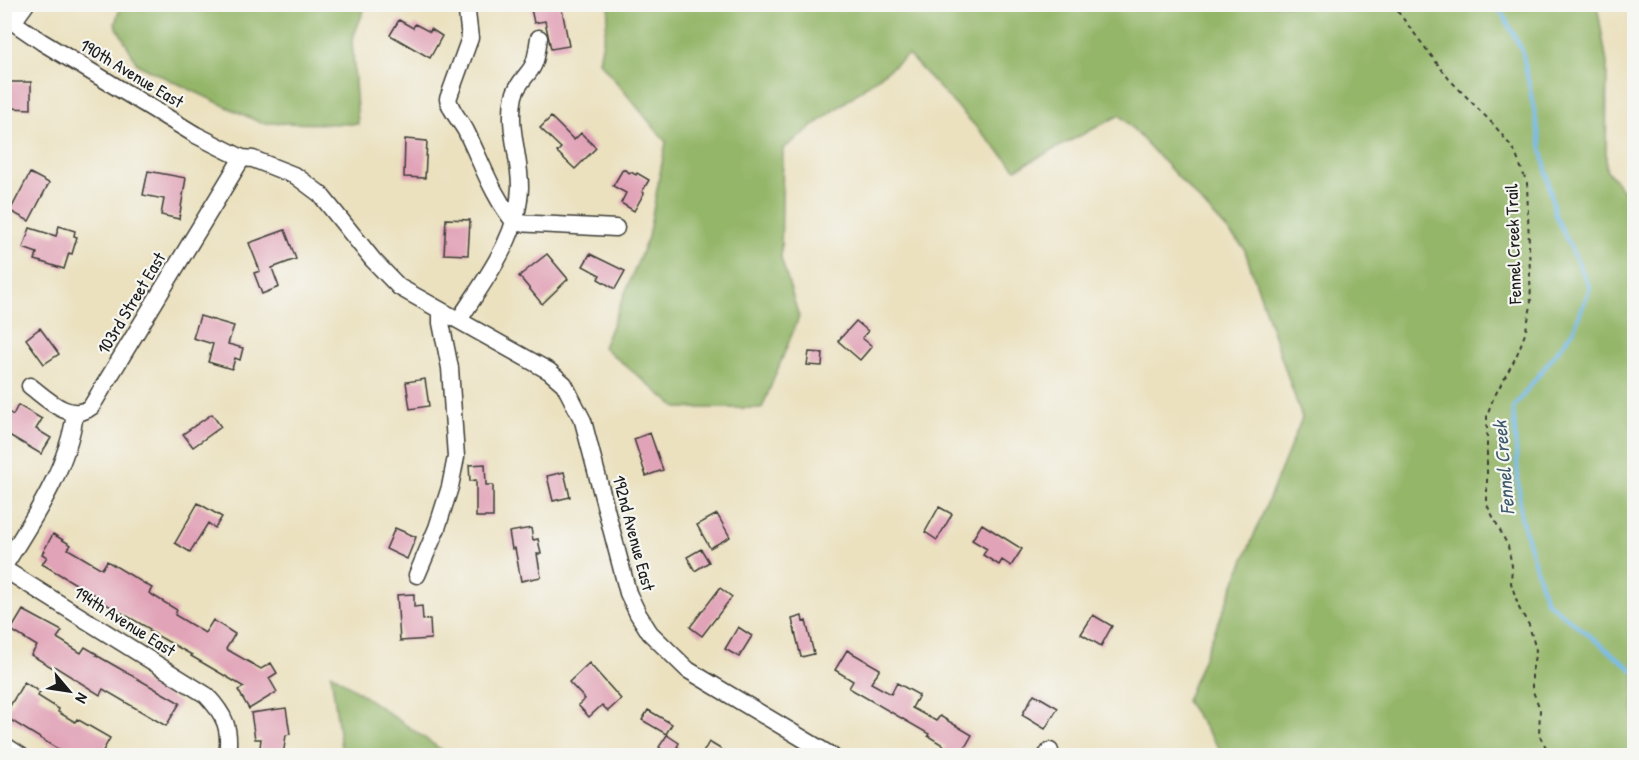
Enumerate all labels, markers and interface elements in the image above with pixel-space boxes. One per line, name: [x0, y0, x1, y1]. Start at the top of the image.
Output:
street label: 190th Avenue East: [75, 32, 189, 114]
street label: Fennel Creek Trail: [1498, 183, 1528, 306]
street label: 103rd Street East: [91, 247, 172, 359]
water label: Fennel Creek: [1485, 418, 1521, 516]
street label: 192nd Avenue East: [607, 472, 662, 594]
street label: 194th Avenue East: [69, 580, 181, 663]
north arrow: [39, 661, 99, 721]
text: N: [70, 689, 94, 708]

